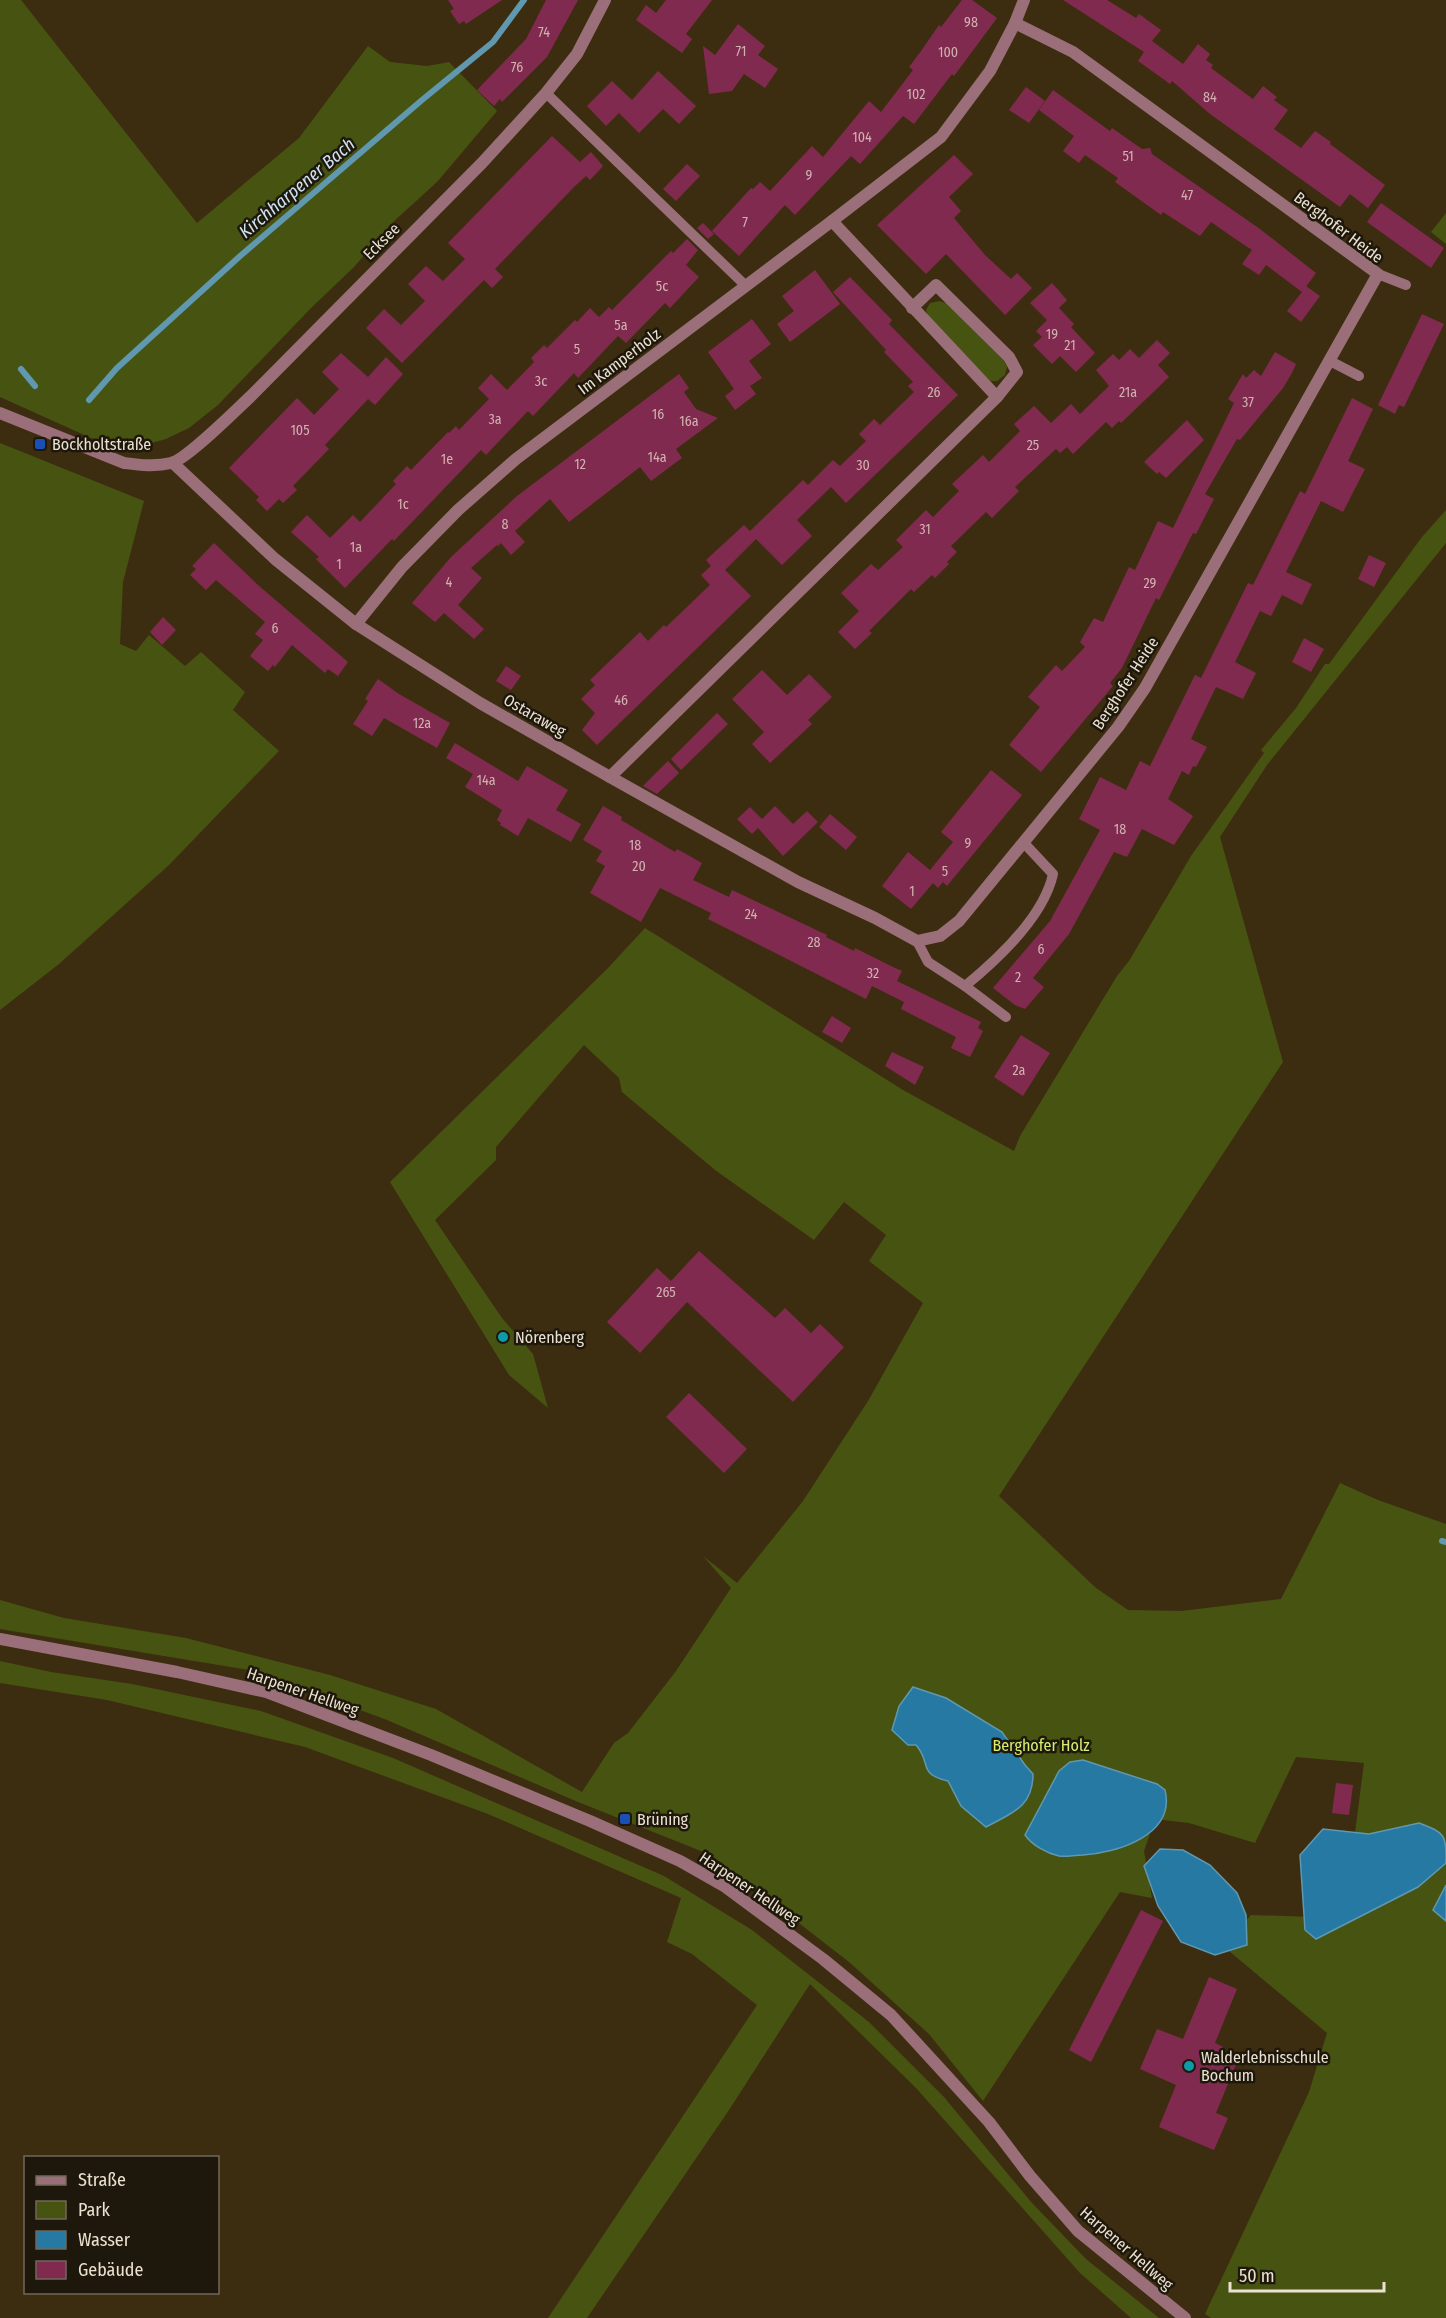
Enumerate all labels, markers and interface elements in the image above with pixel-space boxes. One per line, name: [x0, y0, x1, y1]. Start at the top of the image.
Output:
house number: 98: [964, 14, 978, 31]
house number: 74: [538, 24, 550, 41]
house number: 71: [736, 43, 746, 60]
house number: 100: [938, 44, 958, 61]
house number: 76: [511, 59, 523, 76]
house number: 102: [907, 86, 925, 103]
house number: 84: [1203, 89, 1217, 106]
house number: 104: [852, 129, 872, 146]
water label: Kirchharpener Bach: [235, 133, 359, 243]
house number: 51: [1122, 148, 1134, 165]
house number: 9: [806, 167, 813, 184]
house number: 47: [1181, 187, 1193, 204]
street label: Berghofer Heide: [1290, 188, 1387, 267]
house number: 7: [742, 214, 748, 231]
street label: Ecksee: [359, 219, 404, 264]
house number: 5c: [656, 278, 668, 295]
house number: 5a: [614, 317, 628, 334]
street label: Im Kamperholz: [574, 324, 664, 399]
house number: 19: [1046, 326, 1058, 343]
house number: 21: [1064, 337, 1076, 354]
house number: 5: [574, 341, 580, 358]
house number: 3c: [535, 373, 547, 390]
house number: 26: [927, 384, 941, 401]
house number: 21a: [1119, 384, 1137, 401]
house number: 37: [1242, 394, 1254, 411]
house number: 16: [652, 406, 664, 423]
house number: 3a: [488, 411, 502, 428]
house number: 16a: [679, 413, 699, 430]
house number: 105: [290, 422, 310, 439]
place label: Bockholtstraße: [52, 435, 151, 454]
marker: Bockholtstraße: [33, 437, 47, 451]
house number: 25: [1027, 437, 1039, 454]
house number: 14a: [647, 449, 667, 466]
house number: 1e: [441, 451, 453, 468]
house number: 12: [574, 456, 586, 473]
house number: 30: [856, 457, 870, 474]
house number: 1c: [397, 496, 409, 513]
house number: 8: [502, 516, 509, 533]
house number: 31: [919, 521, 931, 538]
house number: 1a: [350, 539, 362, 556]
house number: 1: [336, 556, 342, 573]
house number: 4: [446, 574, 453, 591]
house number: 29: [1144, 575, 1157, 592]
house number: 6: [272, 620, 279, 637]
street label: Berghofer Heide: [1088, 633, 1162, 733]
street label: Ostaraweg: [500, 690, 570, 741]
house number: 46: [614, 692, 628, 709]
house number: 12a: [413, 715, 431, 732]
house number: 14a: [476, 772, 496, 789]
house number: 18: [1114, 821, 1126, 838]
house number: 9: [965, 835, 972, 852]
house number: 18: [629, 837, 641, 854]
house number: 20: [632, 858, 646, 875]
house number: 5: [942, 863, 948, 880]
house number: 1: [909, 883, 915, 900]
house number: 24: [745, 906, 758, 923]
house number: 28: [807, 934, 821, 951]
house number: 6: [1038, 941, 1045, 958]
house number: 32: [867, 965, 879, 982]
house number: 2: [1015, 969, 1021, 986]
house number: 2a: [1013, 1062, 1026, 1079]
house number: 265: [656, 1284, 676, 1301]
place label: Nörenberg: [515, 1328, 584, 1347]
marker: Nörenberg: [496, 1330, 510, 1344]
street label: Harpener Hellweg: [244, 1663, 362, 1720]
park label: Berghofer Holz: [992, 1736, 1090, 1755]
place label: Brüning: [637, 1810, 689, 1829]
marker: Brüning: [618, 1812, 632, 1826]
street label: Harpener Hellweg: [696, 1848, 804, 1929]
place label: Walderlebnisschule Bochum: [1201, 2048, 1329, 2085]
marker: Walderlebnisschule Bochum: [1182, 2059, 1196, 2073]
legend: [24, 2156, 219, 2294]
text: Straße: [78, 2169, 126, 2191]
text: Park: [78, 2199, 111, 2221]
street label: Harpener Hellweg: [1076, 2203, 1177, 2294]
text: Wasser: [78, 2229, 131, 2251]
scale bar: [1230, 2255, 1384, 2293]
text: Gebäude: [78, 2259, 144, 2281]
text: 50 m: [1239, 2265, 1275, 2287]

